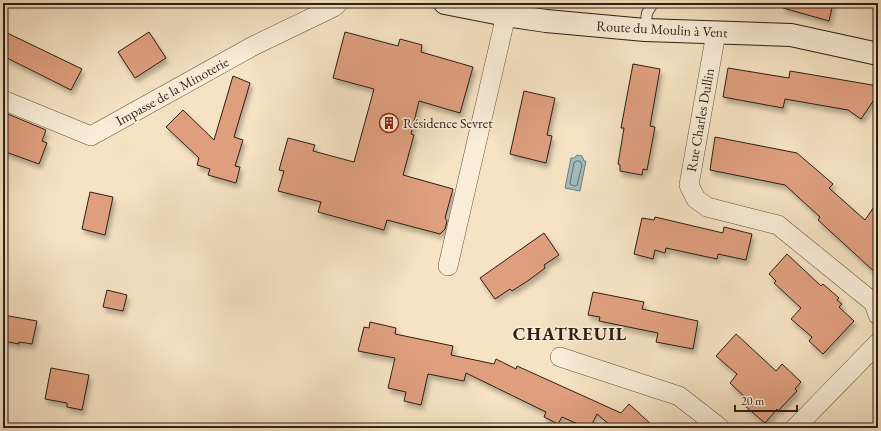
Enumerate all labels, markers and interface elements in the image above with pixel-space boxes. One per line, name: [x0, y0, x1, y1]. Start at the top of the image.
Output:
street label: Route du Moulin à Vent: [596, 17, 729, 41]
street label: Impasse de la Minoterie: [112, 52, 232, 130]
street label: Rue Charles Dullin: [682, 66, 718, 173]
building icon: Résidence Sevret: [378, 112, 400, 134]
place label: Résidence Sevret: [403, 114, 493, 132]
district label: CHATREUIL: [513, 322, 627, 345]
scale bar: [735, 387, 797, 413]
text: 20 m: [741, 393, 765, 409]

